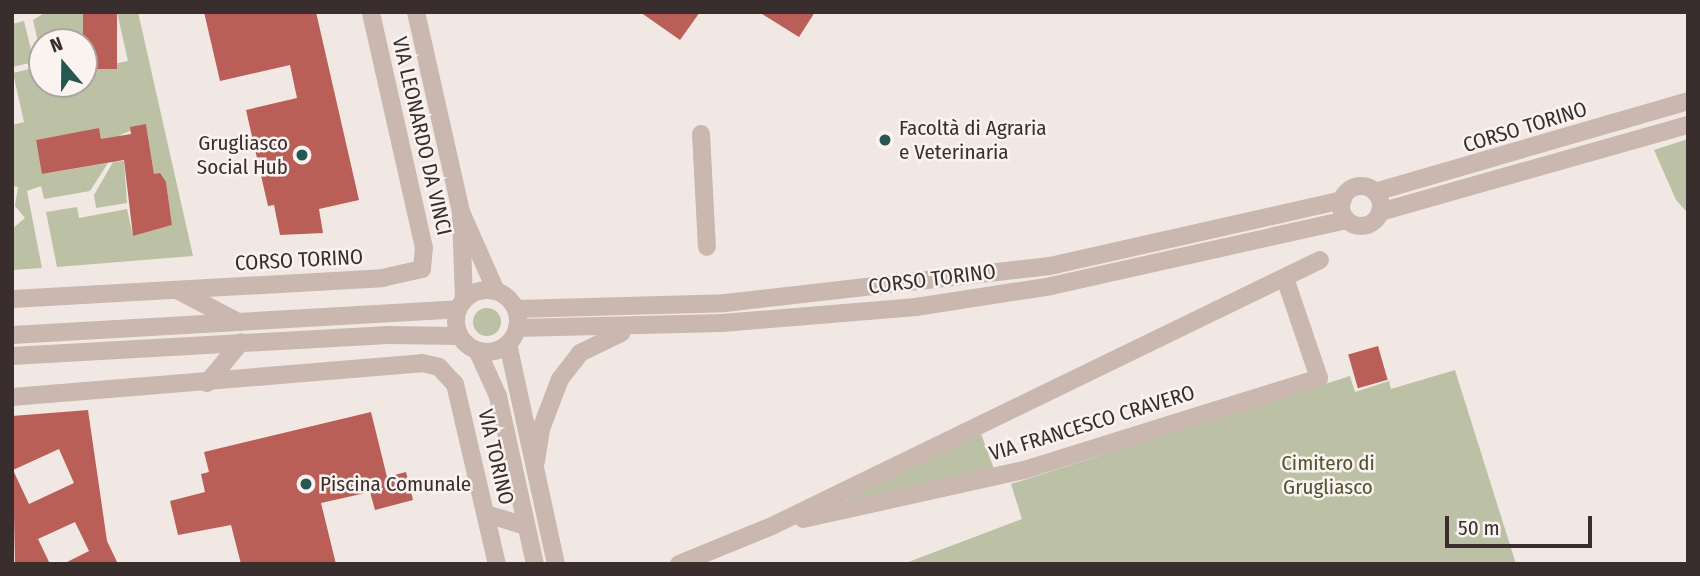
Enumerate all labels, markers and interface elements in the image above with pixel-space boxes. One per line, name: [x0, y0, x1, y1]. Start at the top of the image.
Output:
north arrow: [28, 28, 98, 98]
text: N: [47, 32, 66, 57]
street label: VIA LEONARDO DA VINCI: [387, 34, 457, 238]
street label: CORSO TORINO: [1460, 96, 1590, 158]
place label: Facoltà di Agraria e Veterinaria: [899, 115, 1047, 165]
place label: Grugliasco Social Hub: [197, 130, 288, 180]
marker: Facoltà di Agraria e Veterinaria: [877, 132, 893, 148]
marker: Grugliasco Social Hub: [294, 147, 310, 163]
street label: CORSO TORINO: [234, 244, 364, 276]
street label: CORSO TORINO: [867, 259, 997, 299]
street label: VIA FRANCESCO CRAVERO: [986, 380, 1198, 466]
street label: VIA TORINO: [473, 407, 519, 507]
park label: Cimitero di Grugliasco: [1281, 450, 1375, 500]
place label: Piscina Comunale: [320, 471, 471, 497]
marker: Piscina Comunale: [298, 476, 314, 492]
scale bar: [1448, 503, 1595, 546]
text: 50 m: [1458, 515, 1500, 541]

